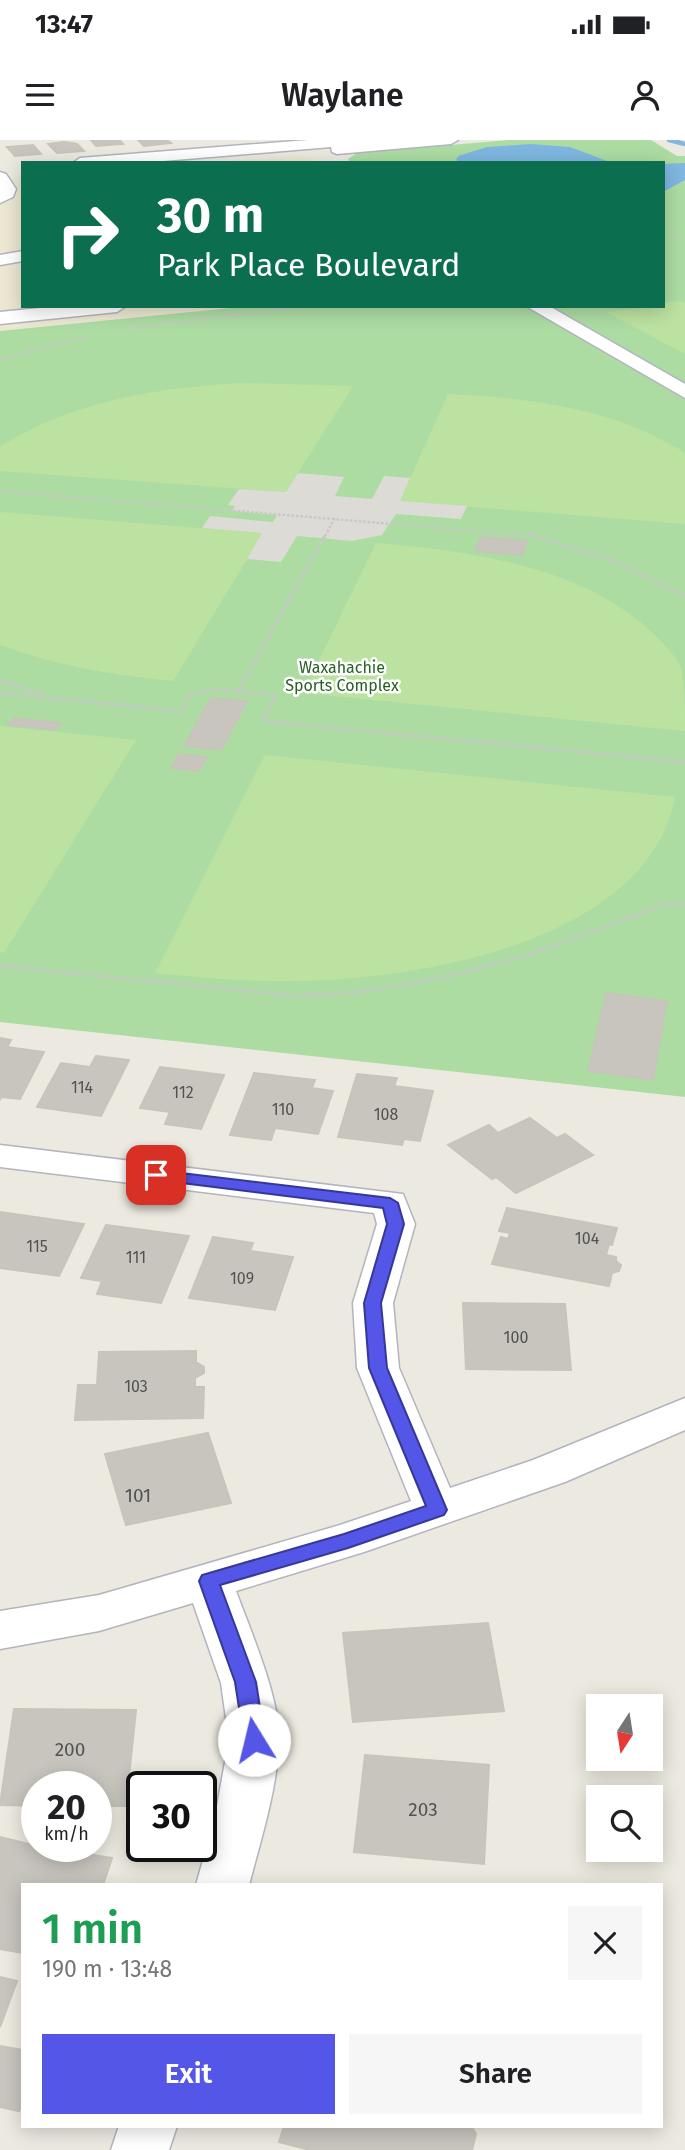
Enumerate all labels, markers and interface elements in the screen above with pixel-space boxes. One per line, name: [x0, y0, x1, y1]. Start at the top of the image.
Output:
text: 13:47: [35, 9, 93, 40]
icon: menu: [21, 76, 59, 114]
text: Waylane: [281, 76, 404, 114]
icon: person: [626, 76, 664, 114]
text: 30 m: [157, 186, 264, 245]
icon: right: [42, 189, 133, 280]
text: Park Place Boulevard: [157, 246, 460, 284]
park label: Waxahachie Sports Complex: [285, 658, 399, 695]
house number: 114: [71, 1078, 94, 1097]
house number: 112: [172, 1083, 194, 1102]
house number: 110: [272, 1100, 294, 1119]
house number: 108: [374, 1105, 399, 1124]
pin: [126, 1145, 186, 1205]
icon: arrive: [137, 1156, 175, 1194]
house number: 104: [575, 1229, 600, 1248]
house number: 115: [26, 1237, 48, 1256]
house number: 111: [126, 1248, 146, 1267]
house number: 109: [230, 1269, 254, 1288]
house number: 100: [504, 1328, 528, 1347]
house number: 103: [124, 1377, 148, 1396]
house number: 101: [125, 1484, 151, 1507]
north arrow: [586, 1694, 663, 1771]
map controls: [586, 1694, 663, 1862]
position arrow: [217, 1703, 291, 1777]
house number: 200: [55, 1738, 85, 1761]
speed limit sign: 30: [126, 1771, 217, 1862]
button: search: [586, 1785, 663, 1862]
text: 20: [47, 1786, 86, 1828]
house number: 203: [408, 1798, 438, 1821]
text: km/h: [44, 1823, 89, 1845]
text: 1 min: [42, 1904, 143, 1954]
button: close: [568, 1906, 642, 1980]
text: 190 m · 13:48: [42, 1955, 172, 1983]
button: Exit: [42, 2034, 335, 2114]
button: Share: [349, 2034, 642, 2114]

